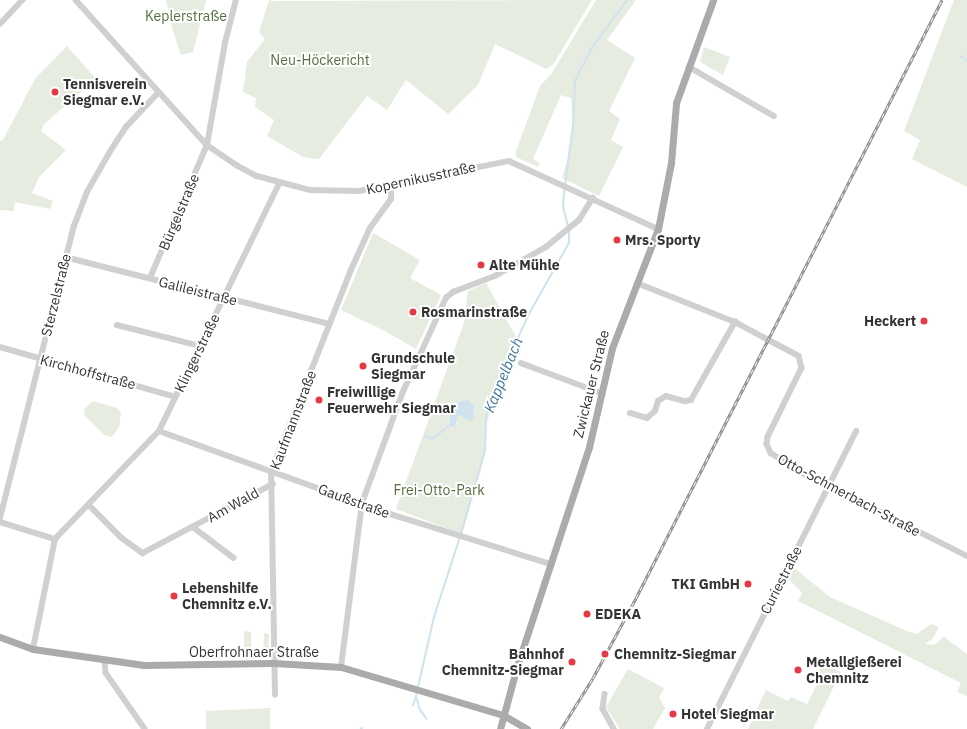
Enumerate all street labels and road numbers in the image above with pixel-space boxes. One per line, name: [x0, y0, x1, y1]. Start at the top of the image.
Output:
street label: Kopernikusstraße: [365, 158, 477, 198]
street label: Bürgelstraße: [155, 171, 203, 253]
street label: Sterzelstraße: [38, 252, 74, 338]
street label: Galileistraße: [157, 273, 239, 309]
street label: Klingerstraße: [171, 311, 223, 395]
street label: Zwickauer Straße: [569, 328, 613, 440]
street label: Kirchhoffstraße: [38, 351, 138, 393]
street label: Kaufmannstraße: [266, 368, 320, 472]
street label: Otto-Schmerbach-Straße: [775, 450, 923, 540]
street label: Gaußstraße: [316, 480, 392, 522]
street label: Am Wald: [204, 484, 262, 526]
street label: Curiestraße: [757, 543, 805, 617]
street label: Oberfrohnaer Straße: [189, 644, 319, 660]

